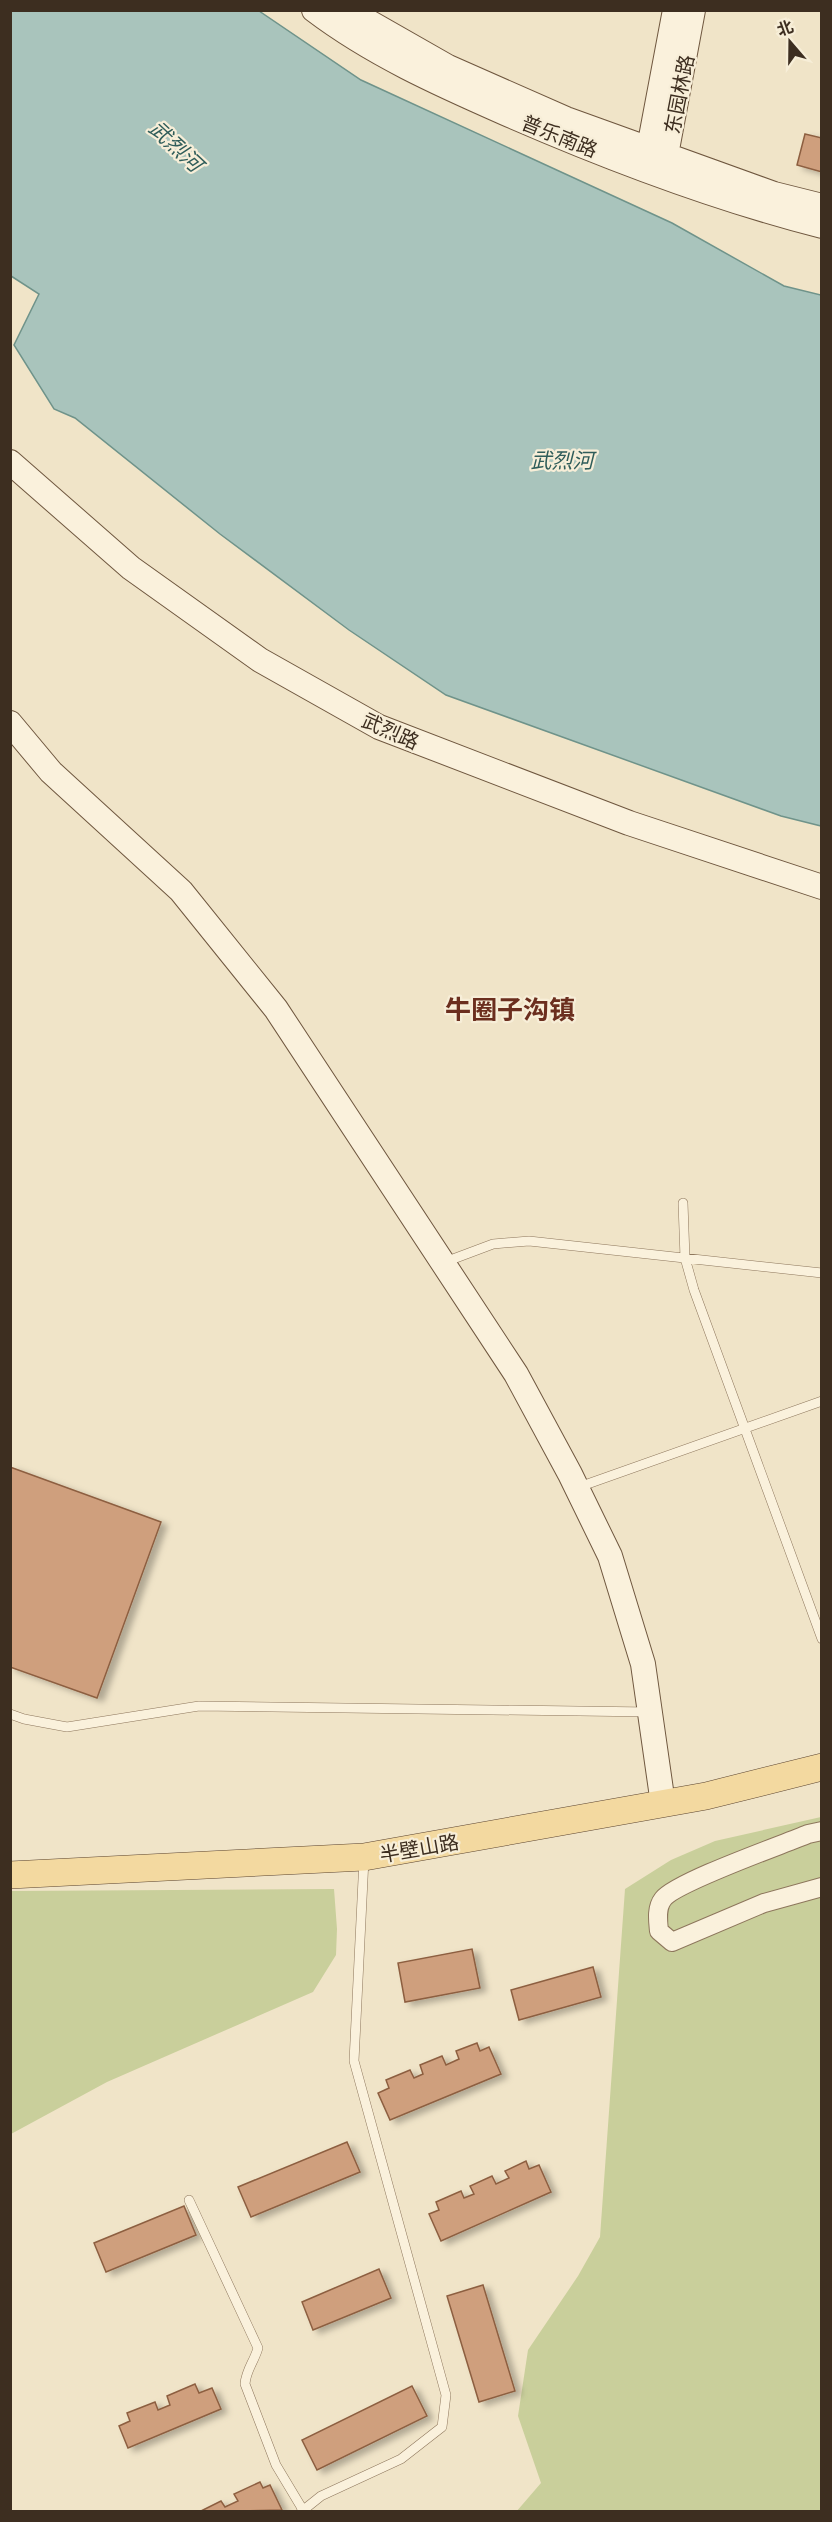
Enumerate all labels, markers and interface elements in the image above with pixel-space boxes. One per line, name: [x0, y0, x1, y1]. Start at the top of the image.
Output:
north arrow: [760, 12, 820, 72]
text: 北: [773, 13, 796, 41]
street label: 东园林路: [656, 52, 700, 136]
street label: 普乐南路: [517, 107, 603, 163]
water label: 武烈河: [144, 113, 213, 180]
water label: 武烈河: [531, 444, 597, 474]
street label: 武烈路: [358, 705, 424, 755]
district label: 牛圈子沟镇: [445, 989, 575, 1026]
street label: 半壁山路: [377, 1826, 461, 1868]

